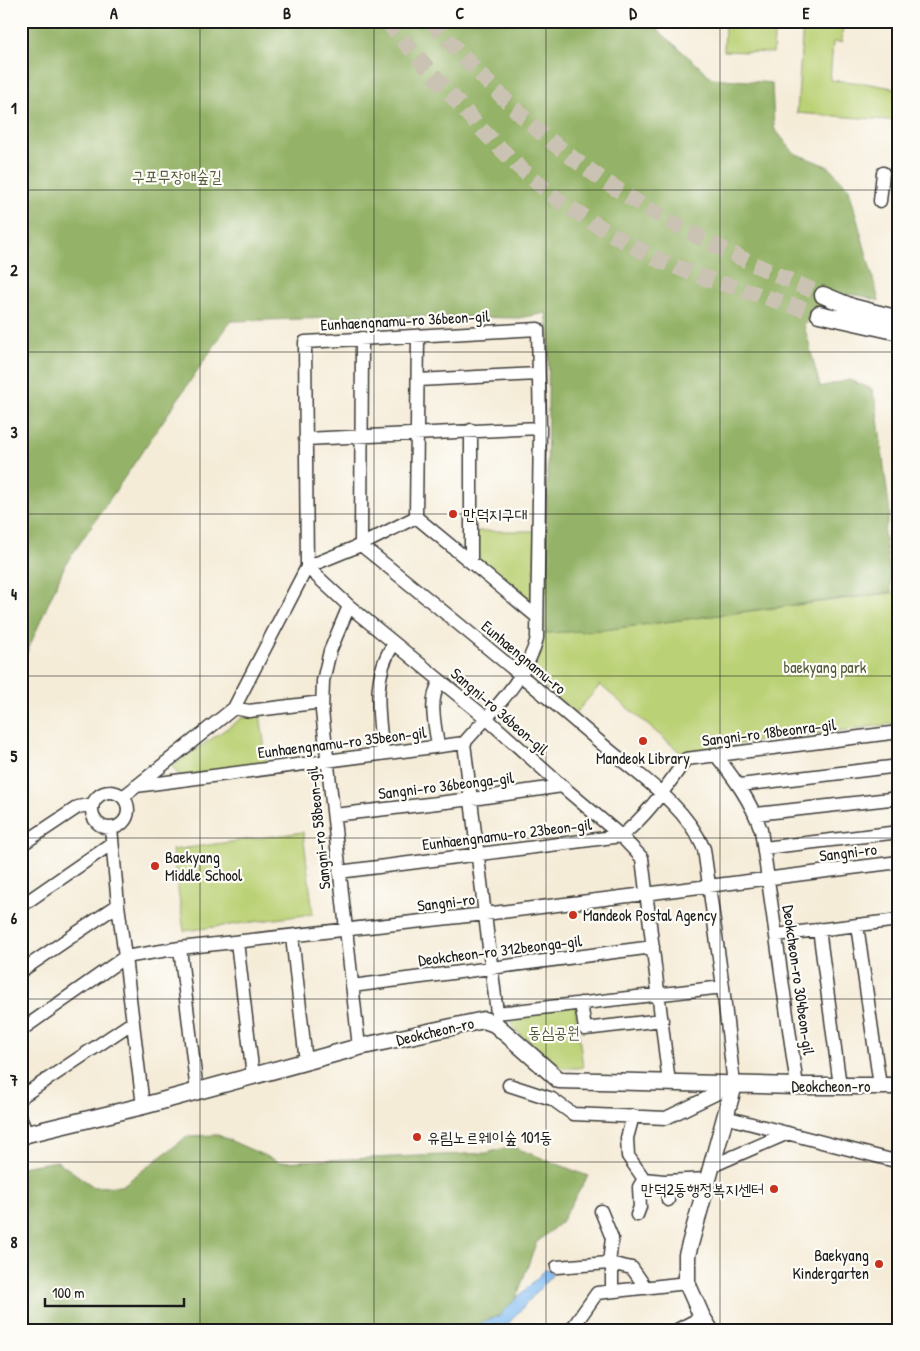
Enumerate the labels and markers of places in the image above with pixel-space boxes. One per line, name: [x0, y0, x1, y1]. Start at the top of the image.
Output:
place label: 만덕지구대: [463, 503, 528, 525]
marker: 만덕지구대: [447, 508, 459, 520]
marker: Mandeok Library: [637, 735, 649, 747]
place label: Mandeok Library: [596, 747, 690, 769]
place label: Baekyang Middle School: [165, 846, 243, 886]
marker: Baekyang Middle School: [149, 860, 161, 872]
place label: Mandeok Postal Agency: [583, 904, 717, 926]
marker: Mandeok Postal Agency: [567, 909, 579, 921]
place label: 유림노르웨이숲 101동: [427, 1126, 552, 1148]
marker: 유림노르웨이숲 101동: [411, 1131, 423, 1143]
place label: 만덕2동행정복지센터: [641, 1178, 764, 1200]
marker: 만덕2동행정복지센터: [768, 1183, 780, 1195]
place label: Baekyang Kindergarten: [792, 1244, 869, 1284]
marker: Baekyang Kindergarten: [873, 1258, 885, 1270]

